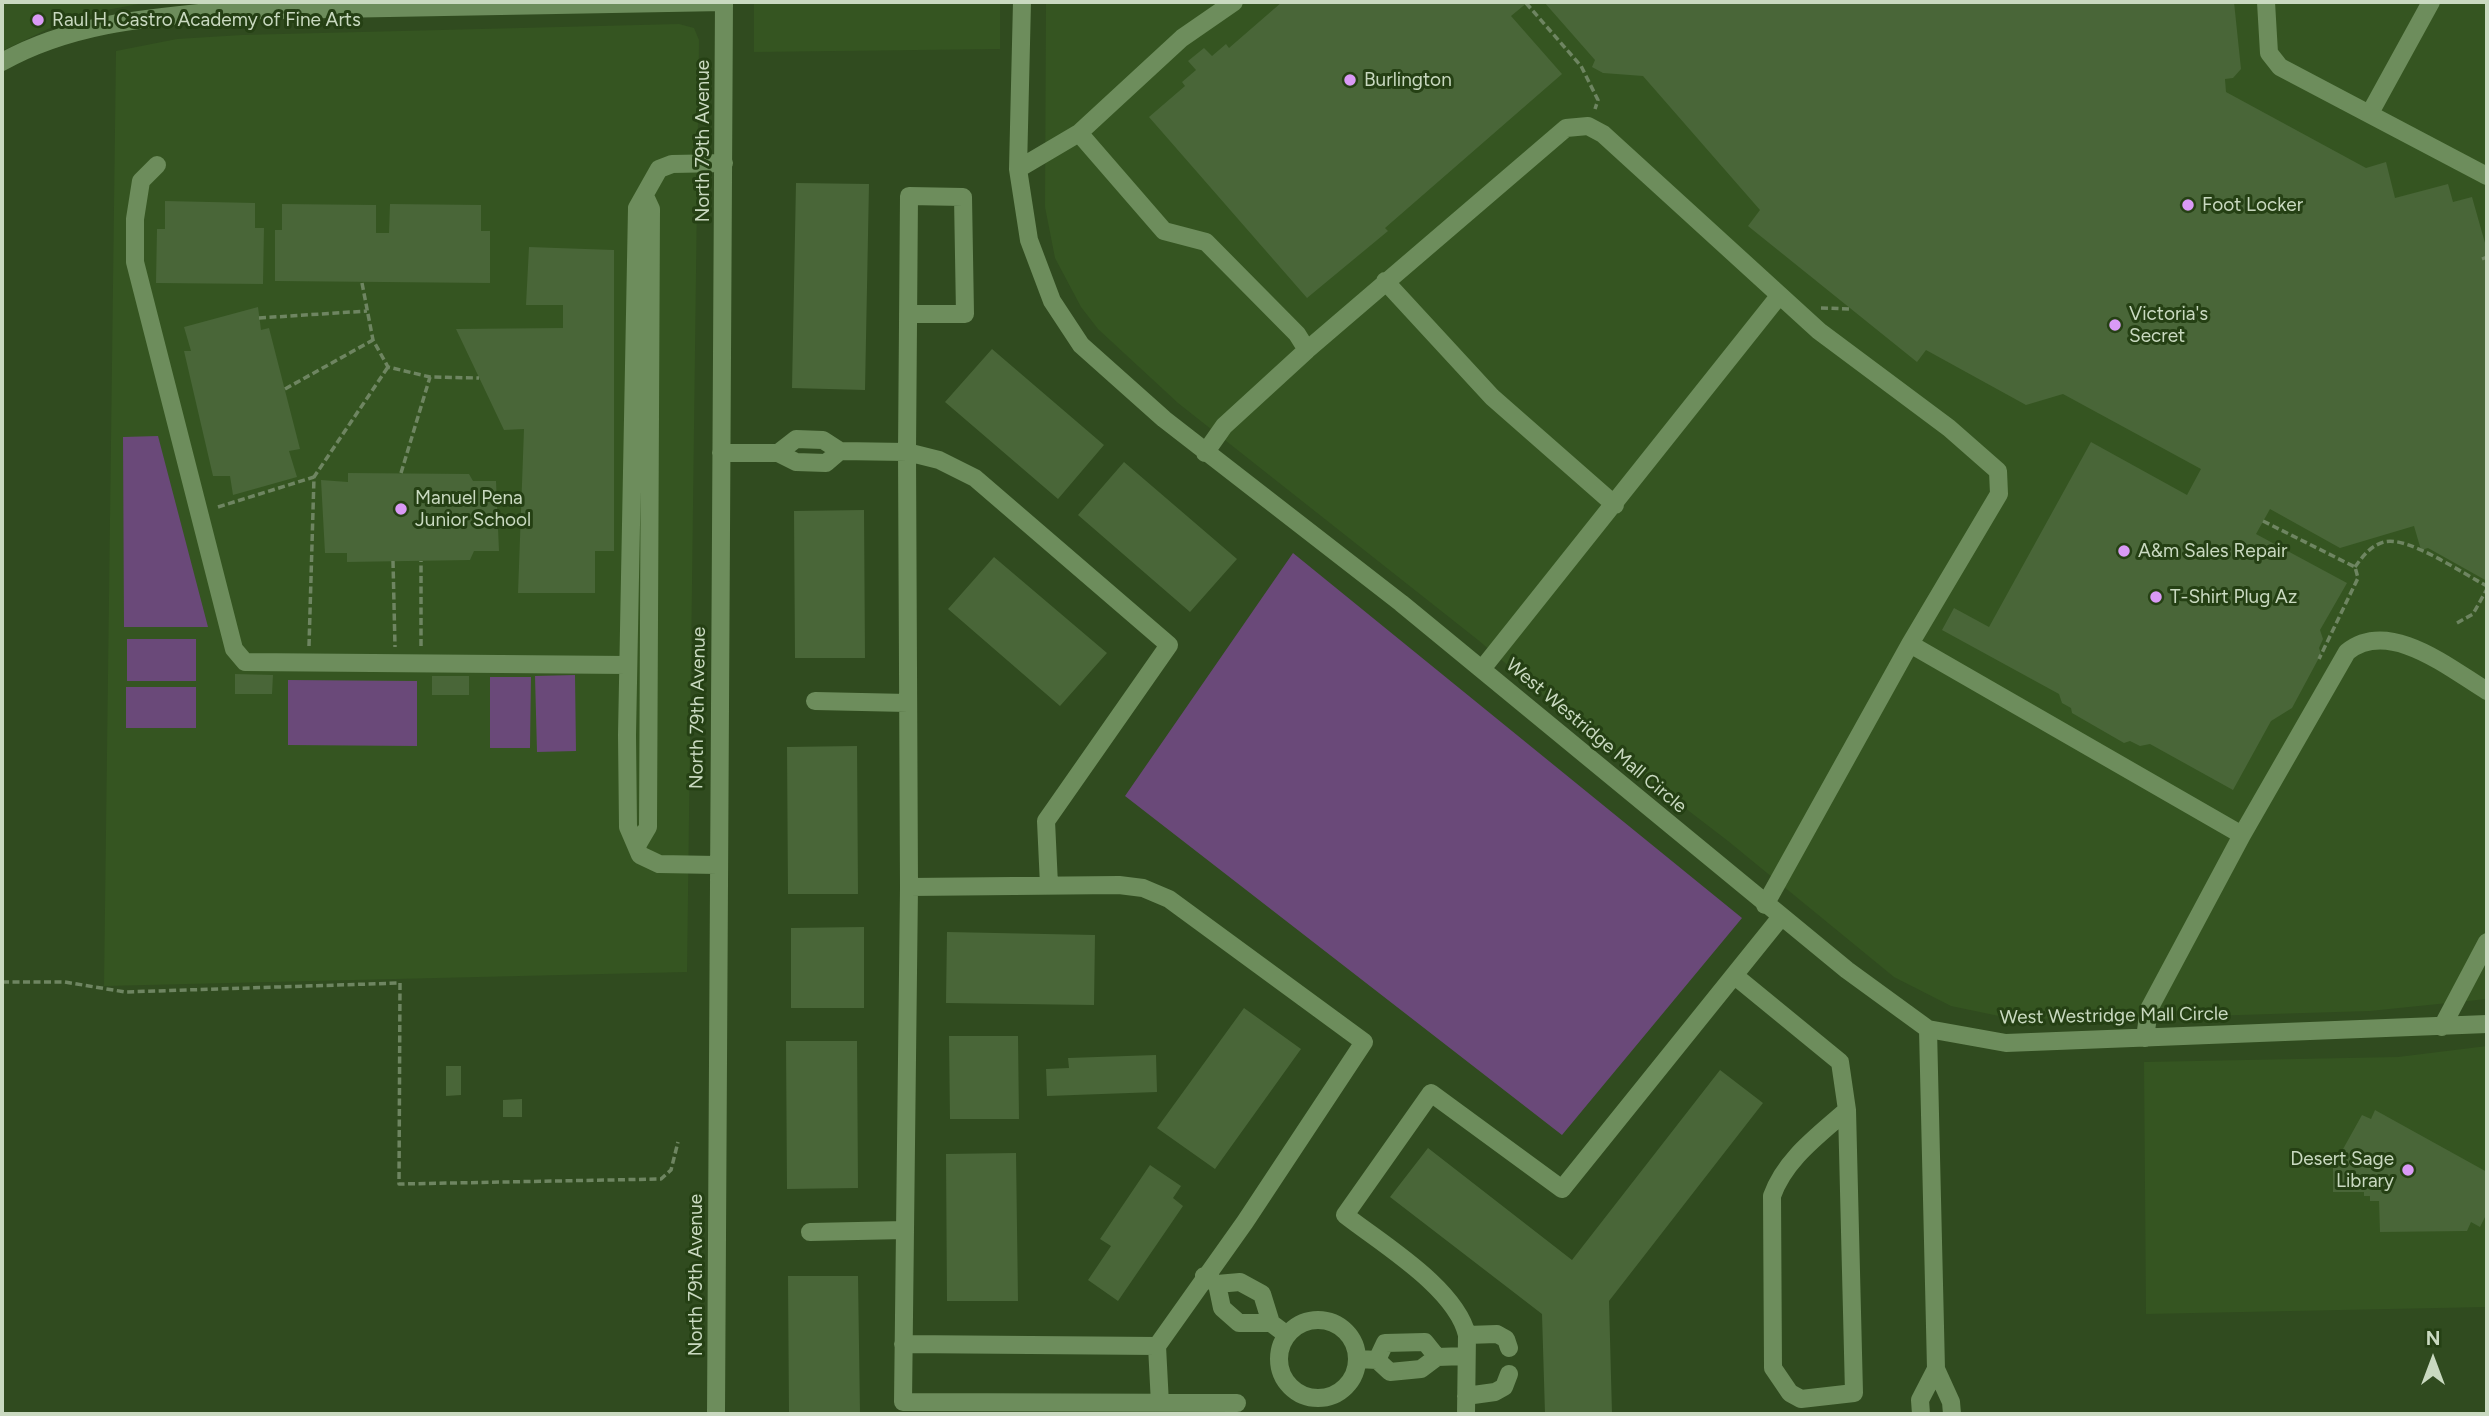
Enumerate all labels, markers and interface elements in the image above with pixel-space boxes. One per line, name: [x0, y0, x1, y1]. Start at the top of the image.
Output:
place label: Raul H. Castro Academy of Fine Arts: [52, 9, 361, 31]
marker: Raul H. Castro Academy of Fine Arts: [30, 12, 46, 28]
street label: North 79th Avenue: [692, 60, 714, 222]
place label: Burlington: [1364, 69, 1452, 91]
marker: Burlington: [1342, 72, 1358, 88]
place label: Foot Locker: [2202, 194, 2303, 216]
marker: Foot Locker: [2180, 197, 2196, 213]
place label: Victoria's Secret: [2129, 303, 2208, 347]
marker: Victoria's Secret: [2107, 317, 2123, 333]
place label: Manuel Pena Junior School: [415, 487, 531, 531]
marker: Manuel Pena Junior School: [393, 501, 409, 517]
place label: A&m Sales Repair: [2138, 540, 2287, 562]
marker: A&m Sales Repair: [2116, 543, 2132, 559]
place label: T-Shirt Plug Az: [2170, 586, 2297, 608]
marker: T-Shirt Plug Az: [2148, 589, 2164, 605]
street label: North 79th Avenue: [685, 627, 711, 789]
street label: West Westridge Mall Circle: [1501, 654, 1691, 818]
street label: West Westridge Mall Circle: [1999, 1003, 2229, 1029]
place label: Desert Sage Library: [2290, 1148, 2394, 1192]
marker: Desert Sage Library: [2400, 1162, 2416, 1178]
street label: North 79th Avenue: [685, 1194, 707, 1356]
north arrow: [2398, 1325, 2468, 1395]
text: N: [2426, 1327, 2440, 1350]

